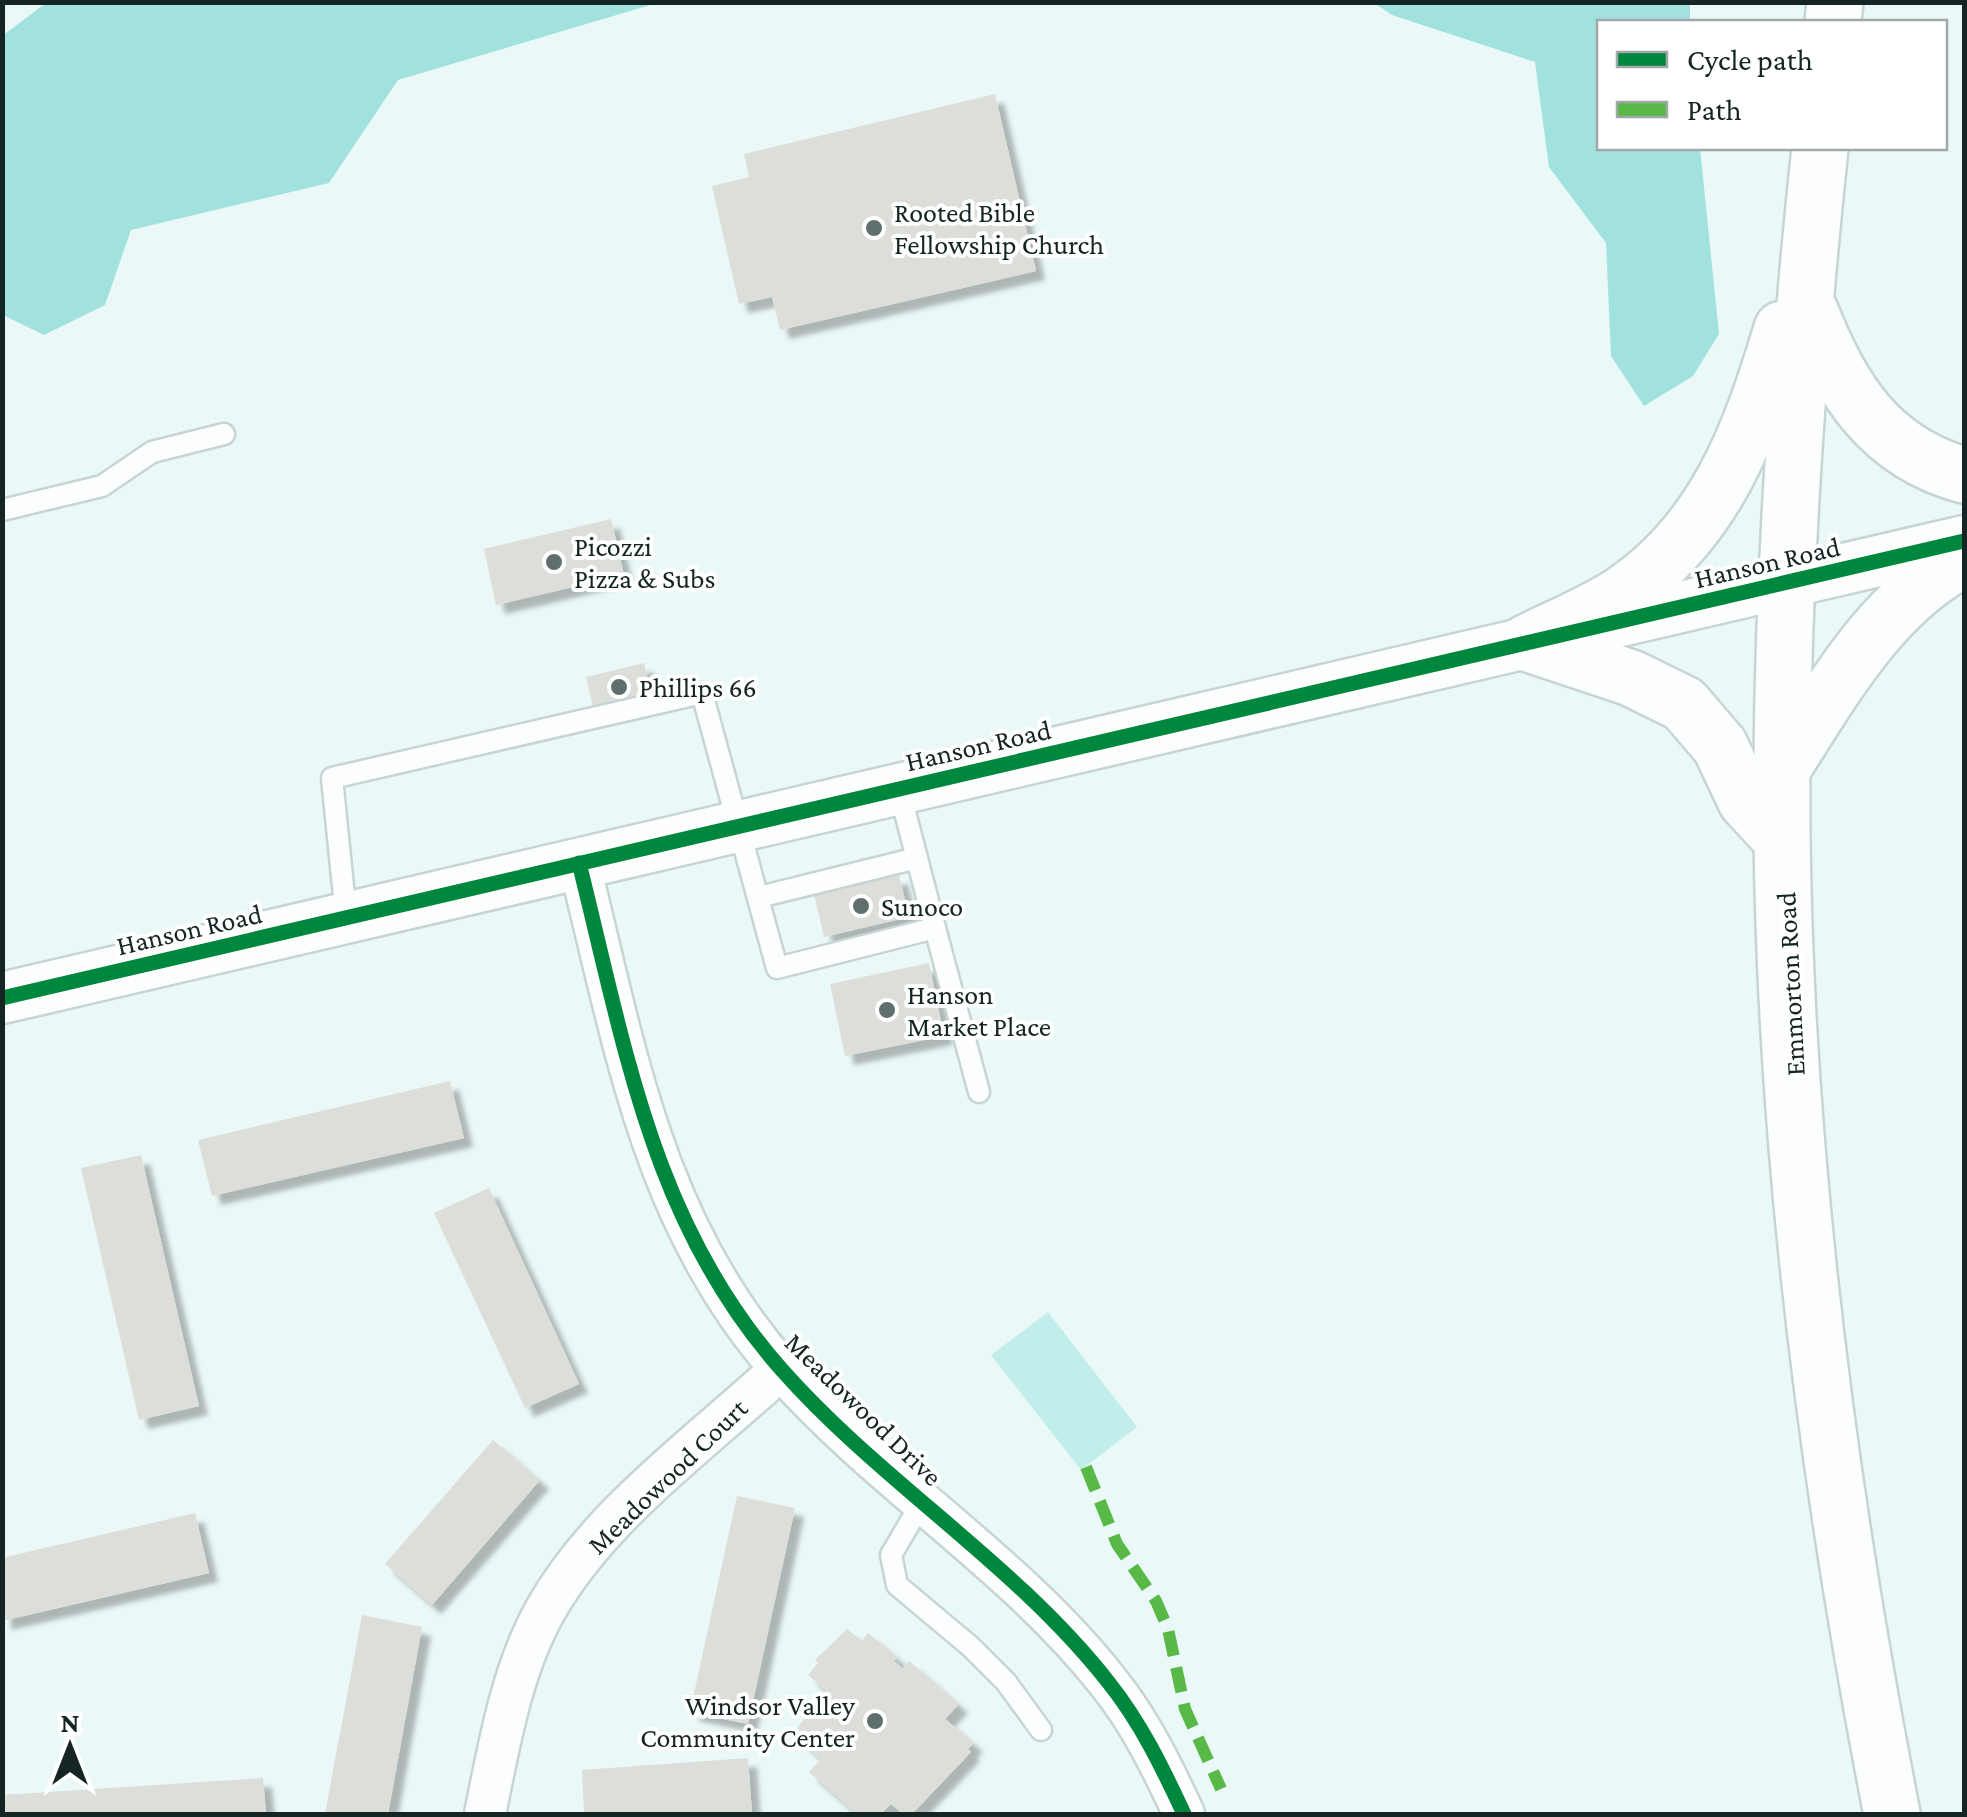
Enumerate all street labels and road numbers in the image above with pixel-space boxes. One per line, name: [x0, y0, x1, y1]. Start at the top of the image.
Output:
street label: Hanson Road: [1691, 531, 1843, 594]
street label: Hanson Road: [902, 714, 1054, 777]
street label: Emmorton Road: [1770, 891, 1811, 1077]
street label: Hanson Road: [113, 898, 265, 961]
street label: Meadowood Drive: [779, 1327, 949, 1492]
street label: Meadowood Court: [581, 1392, 754, 1560]

